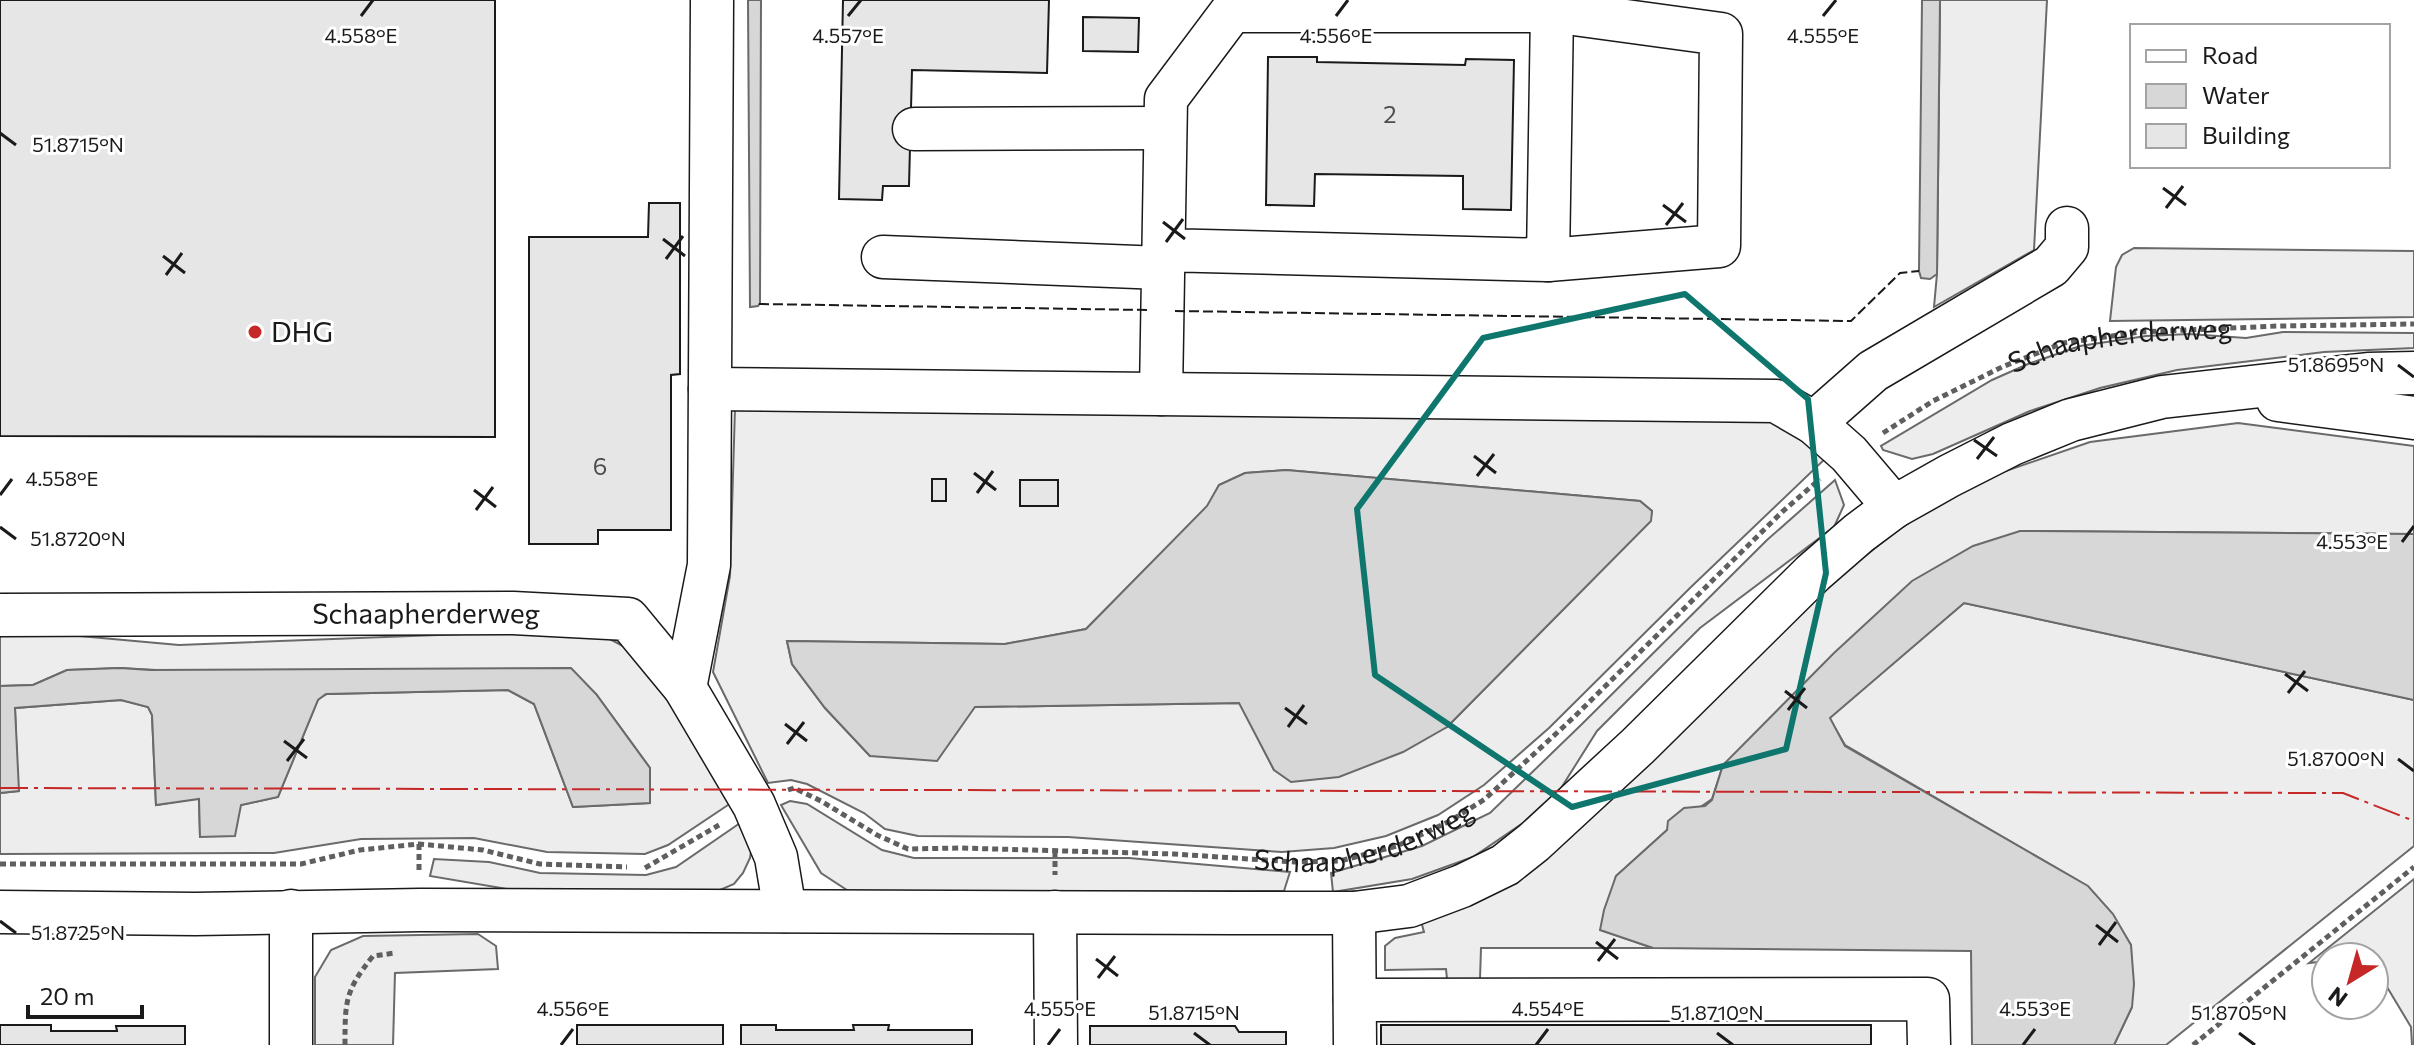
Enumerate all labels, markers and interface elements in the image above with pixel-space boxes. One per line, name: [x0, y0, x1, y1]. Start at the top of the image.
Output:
text: 4.558°E: [325, 23, 397, 47]
text: 4.557°E: [812, 23, 884, 47]
text: 4.556°E: [1300, 23, 1372, 47]
text: 4.555°E: [1787, 23, 1859, 47]
legend: [2130, 24, 2390, 168]
text: Road: [2202, 40, 2258, 69]
text: Water: [2202, 80, 2270, 109]
house number: 2: [1383, 99, 1397, 128]
text: Building: [2202, 120, 2290, 149]
text: 51.8715°N: [32, 132, 124, 156]
street label: Schaapherderweg: [2003, 310, 2233, 379]
place label: DHG: [271, 314, 333, 348]
marker: DHG: [246, 323, 264, 341]
text: 51.8695°N: [2288, 352, 2384, 376]
house number: 6: [593, 451, 607, 480]
text: 4.558°E: [26, 466, 98, 490]
text: 51.8720°N: [30, 526, 126, 550]
text: 4.553°E: [2316, 529, 2388, 553]
street label: Schaapherderweg: [312, 595, 541, 630]
text: 51.8700°N: [2287, 746, 2385, 770]
street label: Schaapherderweg: [1253, 793, 1479, 878]
text: 51.8725°N: [31, 920, 125, 944]
north arrow: [2310, 941, 2390, 1021]
scale bar: [28, 969, 142, 1019]
text: 20 m: [40, 981, 94, 1010]
text: N: [2323, 982, 2352, 1013]
text: 4.556°E: [537, 996, 609, 1020]
text: 4.555°E: [1024, 996, 1096, 1020]
text: 4.554°E: [1512, 996, 1584, 1020]
text: 4.553°E: [1999, 996, 2071, 1020]
text: 51.8715°N: [1148, 1000, 1240, 1024]
text: 51.8710°N: [1670, 1000, 1764, 1024]
text: 51.8705°N: [2191, 1000, 2287, 1024]

